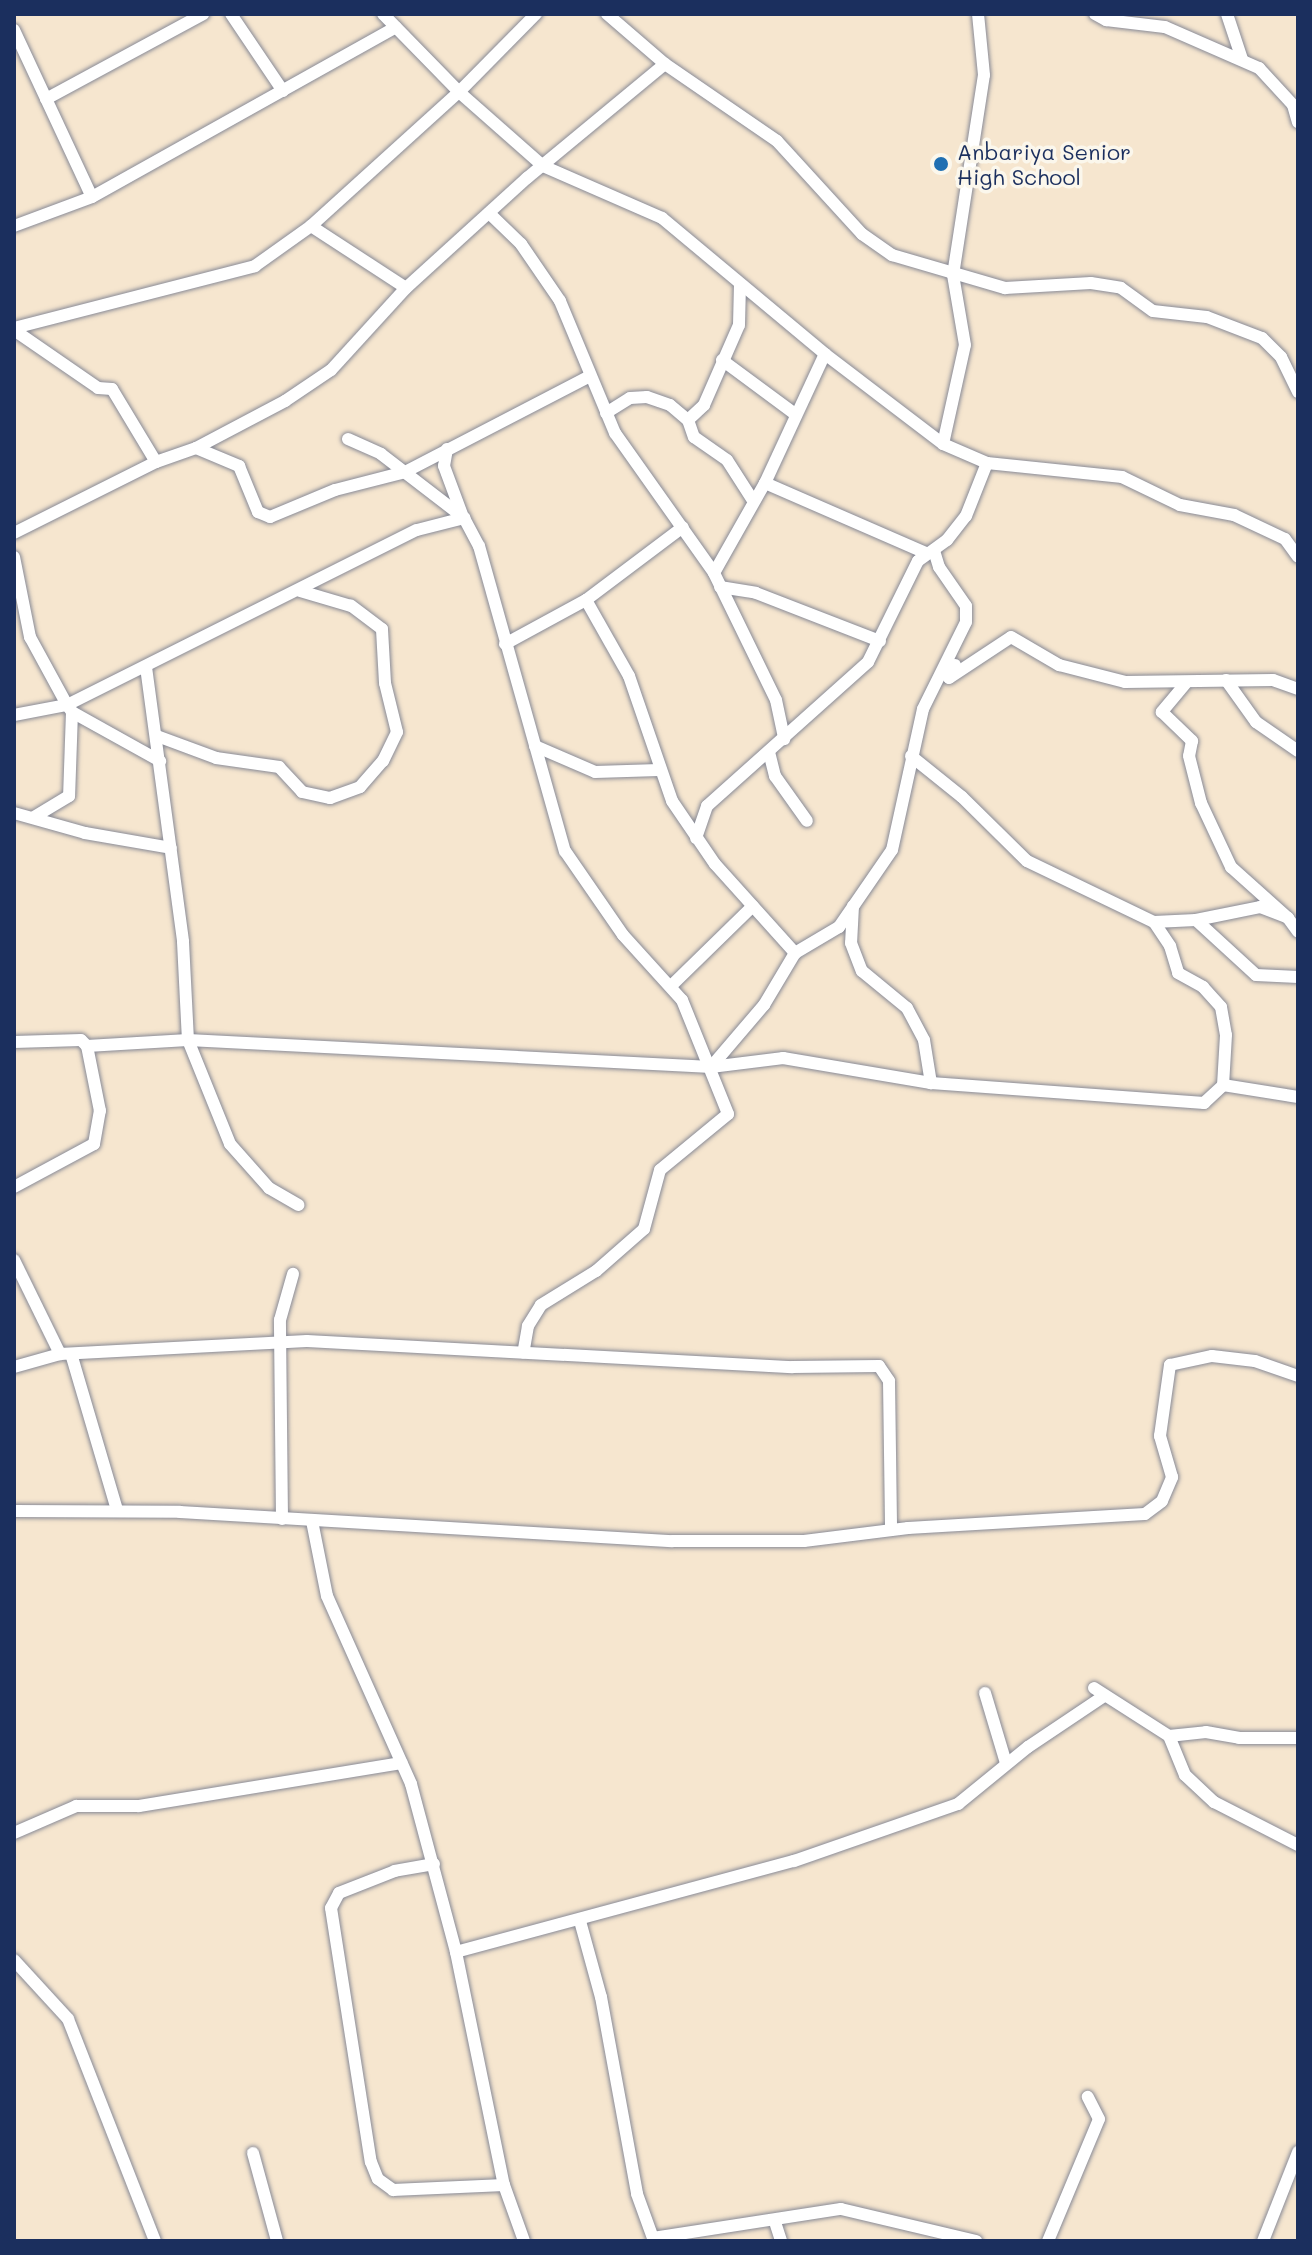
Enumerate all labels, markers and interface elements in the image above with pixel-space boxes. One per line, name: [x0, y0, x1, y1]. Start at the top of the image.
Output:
place label: Anbariya Senior High School: [957, 138, 1131, 190]
marker: Anbariya Senior High School: [932, 155, 950, 173]

